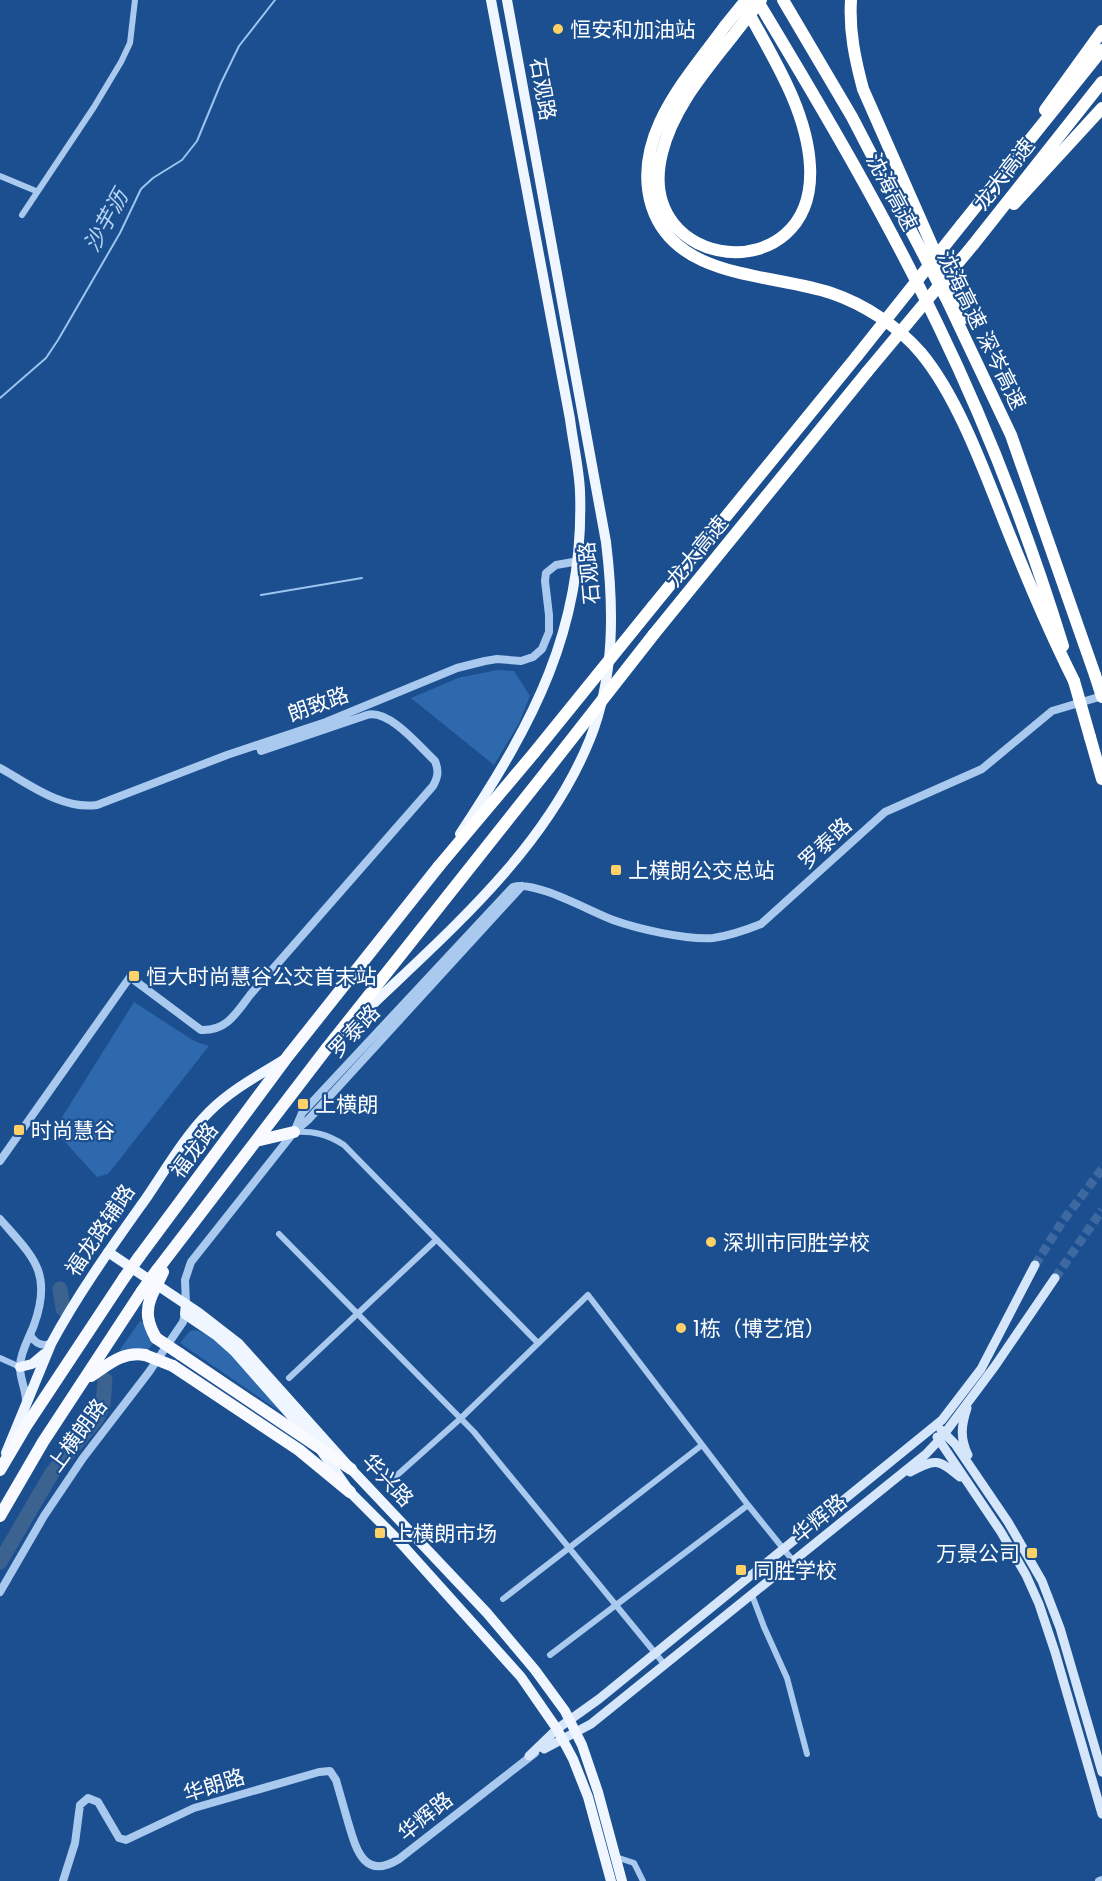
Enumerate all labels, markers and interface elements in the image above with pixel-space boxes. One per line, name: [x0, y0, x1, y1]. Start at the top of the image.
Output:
place label: 恒安和加油站: [570, 15, 696, 44]
marker: 恒安和加油站: [551, 22, 565, 36]
street label: 石观路: [523, 55, 563, 123]
street label: 龙大高速: [967, 132, 1041, 216]
street label: 沈海高速: [859, 148, 925, 236]
water label: 沙芋沥: [76, 181, 137, 257]
street label: 沈海高速 深岑高速: [931, 246, 1033, 414]
street label: 龙大高速: [659, 509, 735, 593]
street label: 石观路: [572, 540, 606, 606]
street label: 朗致路: [283, 680, 353, 728]
street label: 罗泰路: [792, 811, 858, 875]
place label: 上横朗公交总站: [628, 856, 775, 885]
marker: 上横朗公交总站: [609, 863, 623, 877]
place label: 恒大时尚慧谷公交首末站: [146, 962, 377, 991]
marker: 恒大时尚慧谷公交首末站: [127, 969, 141, 983]
street label: 罗泰路: [322, 998, 386, 1064]
place label: 上横朗: [315, 1090, 378, 1119]
marker: 上横朗: [296, 1097, 310, 1111]
place label: 时尚慧谷: [31, 1116, 115, 1145]
street label: 福龙路: [163, 1116, 225, 1184]
marker: 时尚慧谷: [12, 1123, 26, 1137]
street label: 福龙路辅路: [59, 1178, 141, 1282]
place label: 深圳市同胜学校: [723, 1228, 870, 1257]
marker: 深圳市同胜学校: [704, 1235, 718, 1249]
place label: 1栋（博艺馆）: [693, 1314, 826, 1343]
marker: 1栋（博艺馆）: [674, 1321, 688, 1335]
street label: 上横朗路: [41, 1392, 113, 1478]
street label: 华兴路: [356, 1447, 420, 1513]
street label: 华辉路: [785, 1487, 853, 1549]
place label: 上横朗市场: [392, 1519, 497, 1548]
marker: 上横朗市场: [373, 1526, 387, 1540]
place label: 万景公司: [936, 1539, 1020, 1568]
marker: 万景公司: [1025, 1546, 1039, 1560]
place label: 同胜学校: [753, 1556, 837, 1585]
marker: 同胜学校: [734, 1563, 748, 1577]
street label: 华朗路: [180, 1761, 248, 1809]
street label: 华辉路: [391, 1785, 459, 1847]

